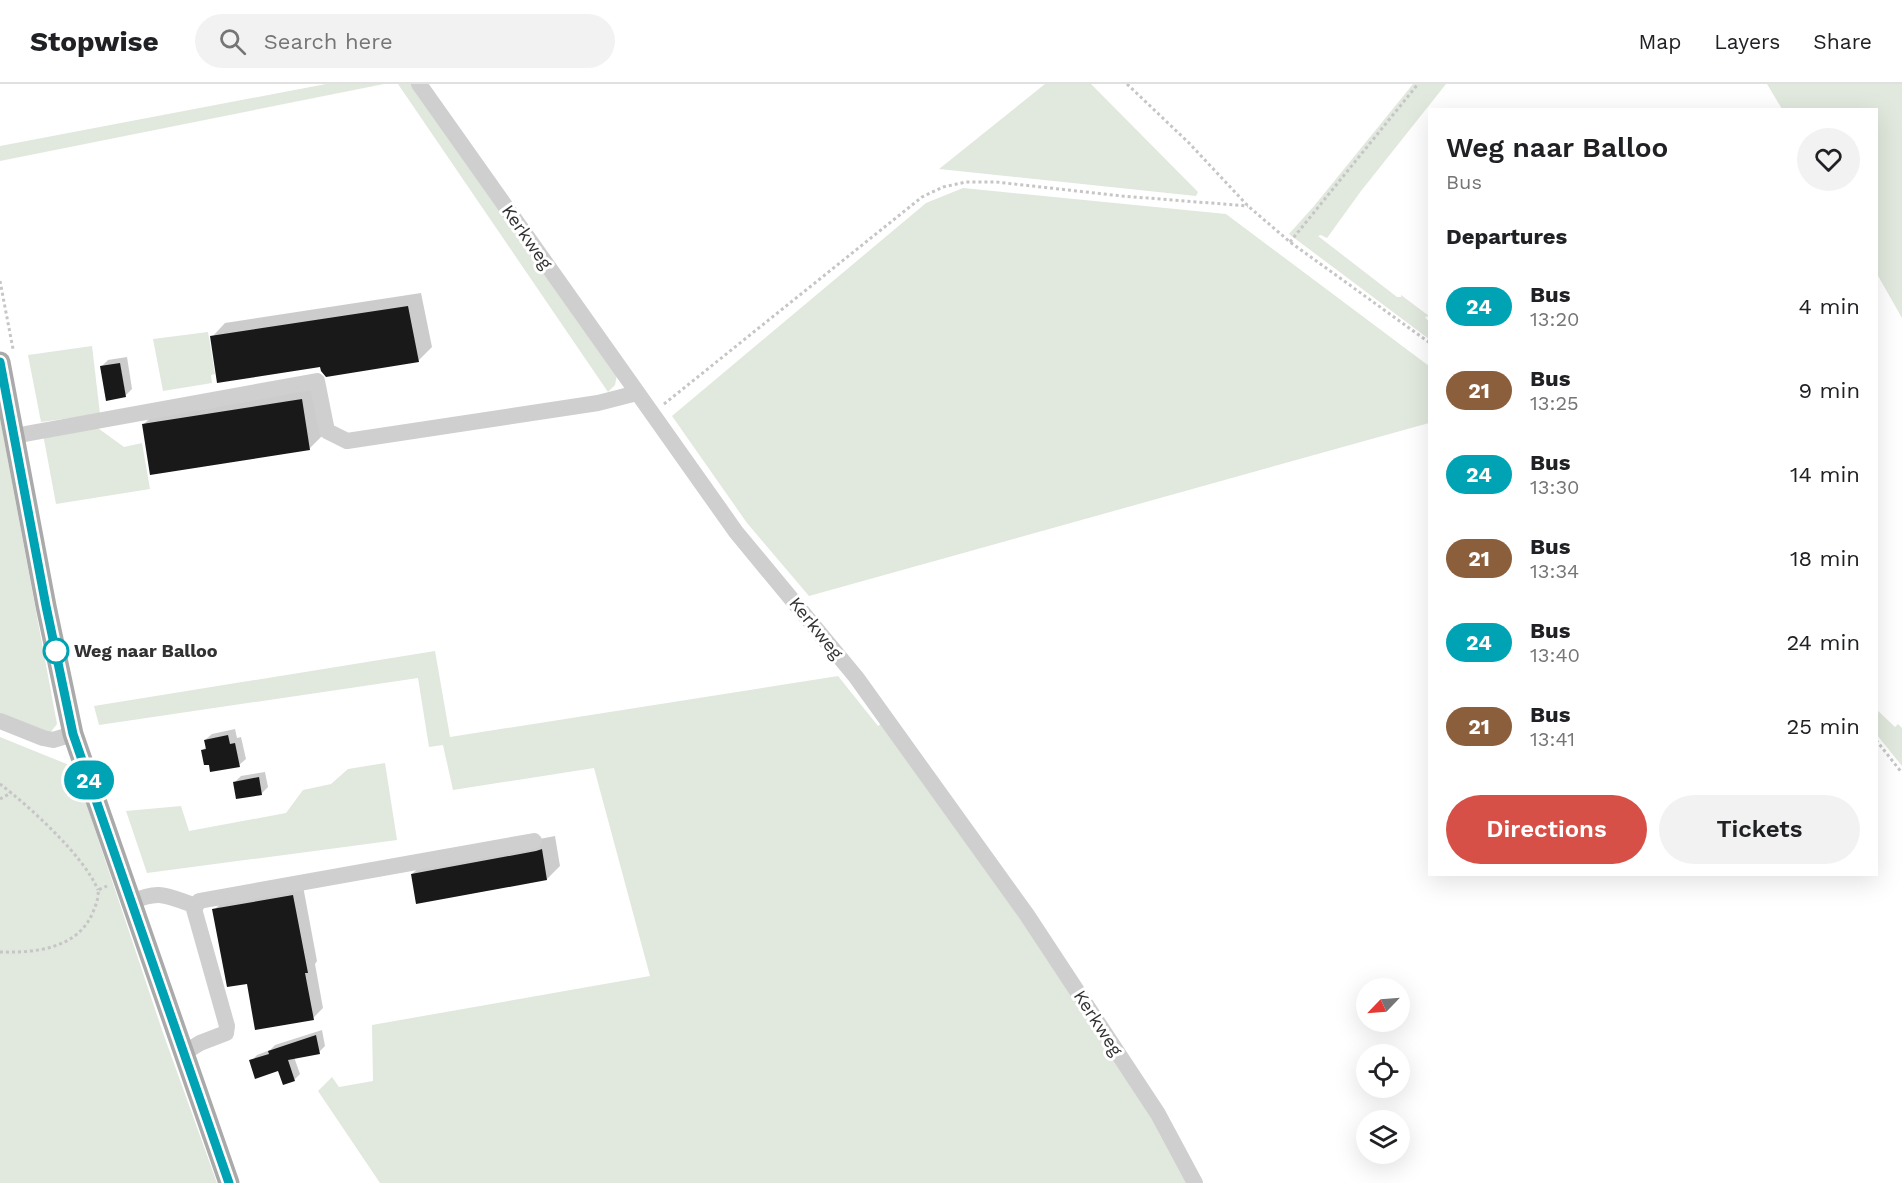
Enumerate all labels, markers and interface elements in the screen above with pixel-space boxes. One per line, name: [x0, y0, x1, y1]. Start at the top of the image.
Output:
search box: [195, 14, 615, 68]
text: Stopwise: [30, 25, 159, 58]
icon: search: [216, 25, 249, 58]
text: Search here: [264, 29, 393, 54]
text: Map: [1638, 29, 1681, 54]
text: Layers: [1714, 29, 1780, 54]
text: Share: [1813, 29, 1872, 54]
button: heart: [1797, 128, 1860, 191]
text: Weg naar Balloo: [1446, 131, 1668, 164]
text: Bus: [1446, 170, 1482, 194]
street label: Kerkweg: [498, 200, 557, 273]
text: Departures: [1446, 224, 1567, 249]
text: Bus: [1530, 282, 1570, 307]
text: 24: [1466, 294, 1492, 319]
text: 4 min: [1799, 294, 1860, 319]
text: 13:20: [1530, 307, 1579, 331]
text: Bus: [1530, 366, 1570, 391]
text: 21: [1468, 378, 1490, 403]
text: 9 min: [1798, 378, 1860, 403]
text: 13:25: [1530, 391, 1579, 415]
text: Bus: [1530, 450, 1570, 475]
text: 24: [1466, 462, 1492, 487]
text: 14 min: [1790, 462, 1860, 487]
text: 13:30: [1530, 475, 1579, 499]
text: Bus: [1530, 534, 1570, 559]
text: 21: [1468, 546, 1490, 571]
text: 18 min: [1790, 546, 1860, 571]
text: 13:34: [1530, 559, 1579, 583]
street label: Kerkweg: [785, 592, 848, 663]
text: Bus: [1530, 618, 1570, 643]
text: 24: [1466, 630, 1492, 655]
text: 24 min: [1786, 630, 1860, 655]
marker: Weg naar Balloo: [43, 638, 69, 664]
place label: Weg naar Balloo: [74, 640, 218, 661]
text: 13:40: [1530, 643, 1580, 667]
text: Bus: [1530, 702, 1570, 727]
text: 21: [1468, 714, 1490, 739]
text: 25 min: [1786, 714, 1860, 739]
text: 13:41: [1530, 727, 1575, 751]
line badge: 24: [62, 760, 116, 800]
text: 24: [76, 768, 102, 793]
button: Directions: [1446, 795, 1647, 864]
button: Tickets: [1659, 795, 1860, 864]
north arrow: [1356, 978, 1410, 1032]
map controls: [1356, 978, 1410, 1164]
street label: Kerkweg: [1070, 986, 1128, 1060]
button: locate: [1356, 1044, 1410, 1098]
button: layers: [1356, 1110, 1410, 1164]

